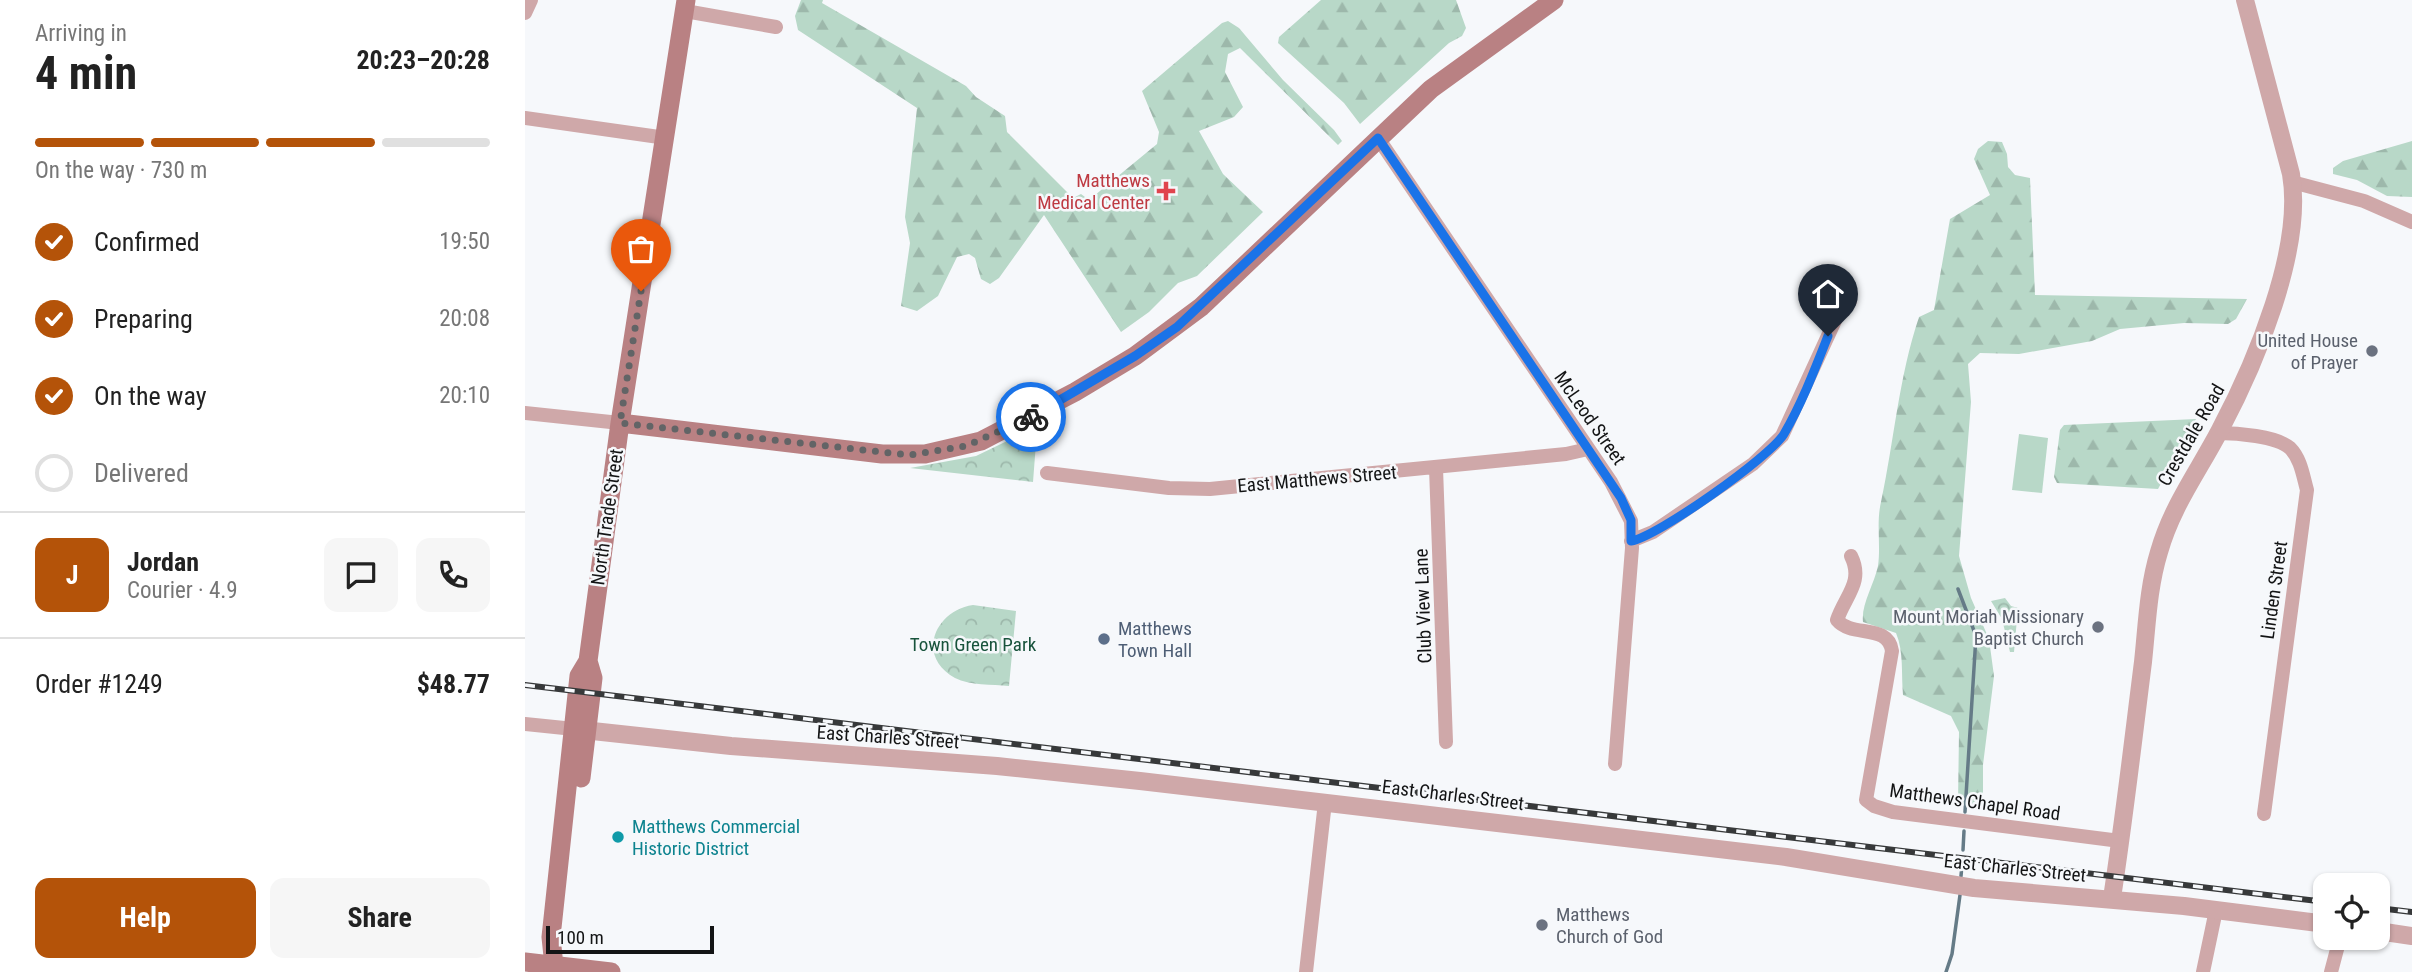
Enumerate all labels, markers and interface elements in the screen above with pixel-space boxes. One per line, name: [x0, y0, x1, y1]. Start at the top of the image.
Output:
text: Arriving in: [35, 20, 127, 47]
text: 20:23–20:28: [356, 45, 490, 75]
text: 4 min: [35, 46, 137, 100]
text: On the way · 730 m: [35, 157, 207, 184]
place label: Matthews Medical Center: [1037, 169, 1150, 214]
marker: Matthews Medical Center: [1156, 181, 1176, 201]
pin: [611, 219, 671, 291]
icon: check: [35, 223, 73, 261]
text: Confirmed: [94, 227, 200, 257]
text: 19:50: [439, 228, 490, 255]
icon: bag: [622, 230, 660, 268]
pin: [1798, 264, 1858, 336]
icon: home: [1809, 275, 1847, 313]
icon: check: [35, 300, 73, 338]
text: Preparing: [94, 304, 193, 334]
text: 20:08: [439, 305, 490, 332]
place label: United House of Prayer: [2257, 329, 2358, 374]
marker: United House of Prayer: [2364, 343, 2380, 359]
street label: McLeod Street: [1549, 367, 1631, 469]
icon: check: [35, 377, 73, 415]
street label: Crestdale Road: [2153, 380, 2229, 490]
text: On the way: [94, 381, 207, 411]
text: 20:10: [439, 382, 490, 409]
courier: [996, 382, 1066, 452]
icon: bike: [1012, 398, 1050, 436]
street label: North Trade Street: [586, 447, 628, 587]
text: Delivered: [94, 458, 189, 488]
street label: East Matthews Street: [1236, 461, 1398, 497]
button: chat: [324, 538, 398, 612]
button: phone: [416, 538, 490, 612]
street label: Linden Street: [2256, 539, 2292, 641]
text: Jordan: [127, 547, 199, 577]
street label: Club View Lane: [1409, 548, 1436, 664]
text: J: [66, 560, 78, 590]
text: Courier · 4.9: [127, 577, 238, 604]
place label: Mount Moriah Missionary Baptist Church: [1893, 605, 2084, 650]
place label: Matthews Town Hall: [1118, 617, 1192, 662]
marker: Mount Moriah Missionary Baptist Church: [2090, 619, 2106, 635]
marker: Matthews Town Hall: [1096, 631, 1112, 647]
park label: Town Green Park: [910, 633, 1037, 656]
text: Order #1249: [35, 669, 163, 699]
text: $48.77: [417, 669, 490, 699]
street label: East Charles Street: [816, 721, 960, 753]
street label: East Charles Street: [1381, 775, 1525, 815]
street label: Matthews Chapel Road: [1888, 779, 2062, 825]
place label: Matthews Commercial Historic District: [632, 815, 800, 860]
marker: Matthews Commercial Historic District: [610, 829, 626, 845]
street label: East Charles Street: [1943, 849, 2087, 887]
map controls: [2313, 873, 2390, 950]
button: locate: [2313, 873, 2390, 950]
button: Help: [35, 878, 256, 958]
button: Share: [270, 878, 490, 958]
place label: Matthews Church of God: [1556, 903, 1663, 948]
marker: Matthews Church of God: [1534, 917, 1550, 933]
scale bar: [546, 923, 714, 955]
text: 100 m: [557, 926, 604, 949]

